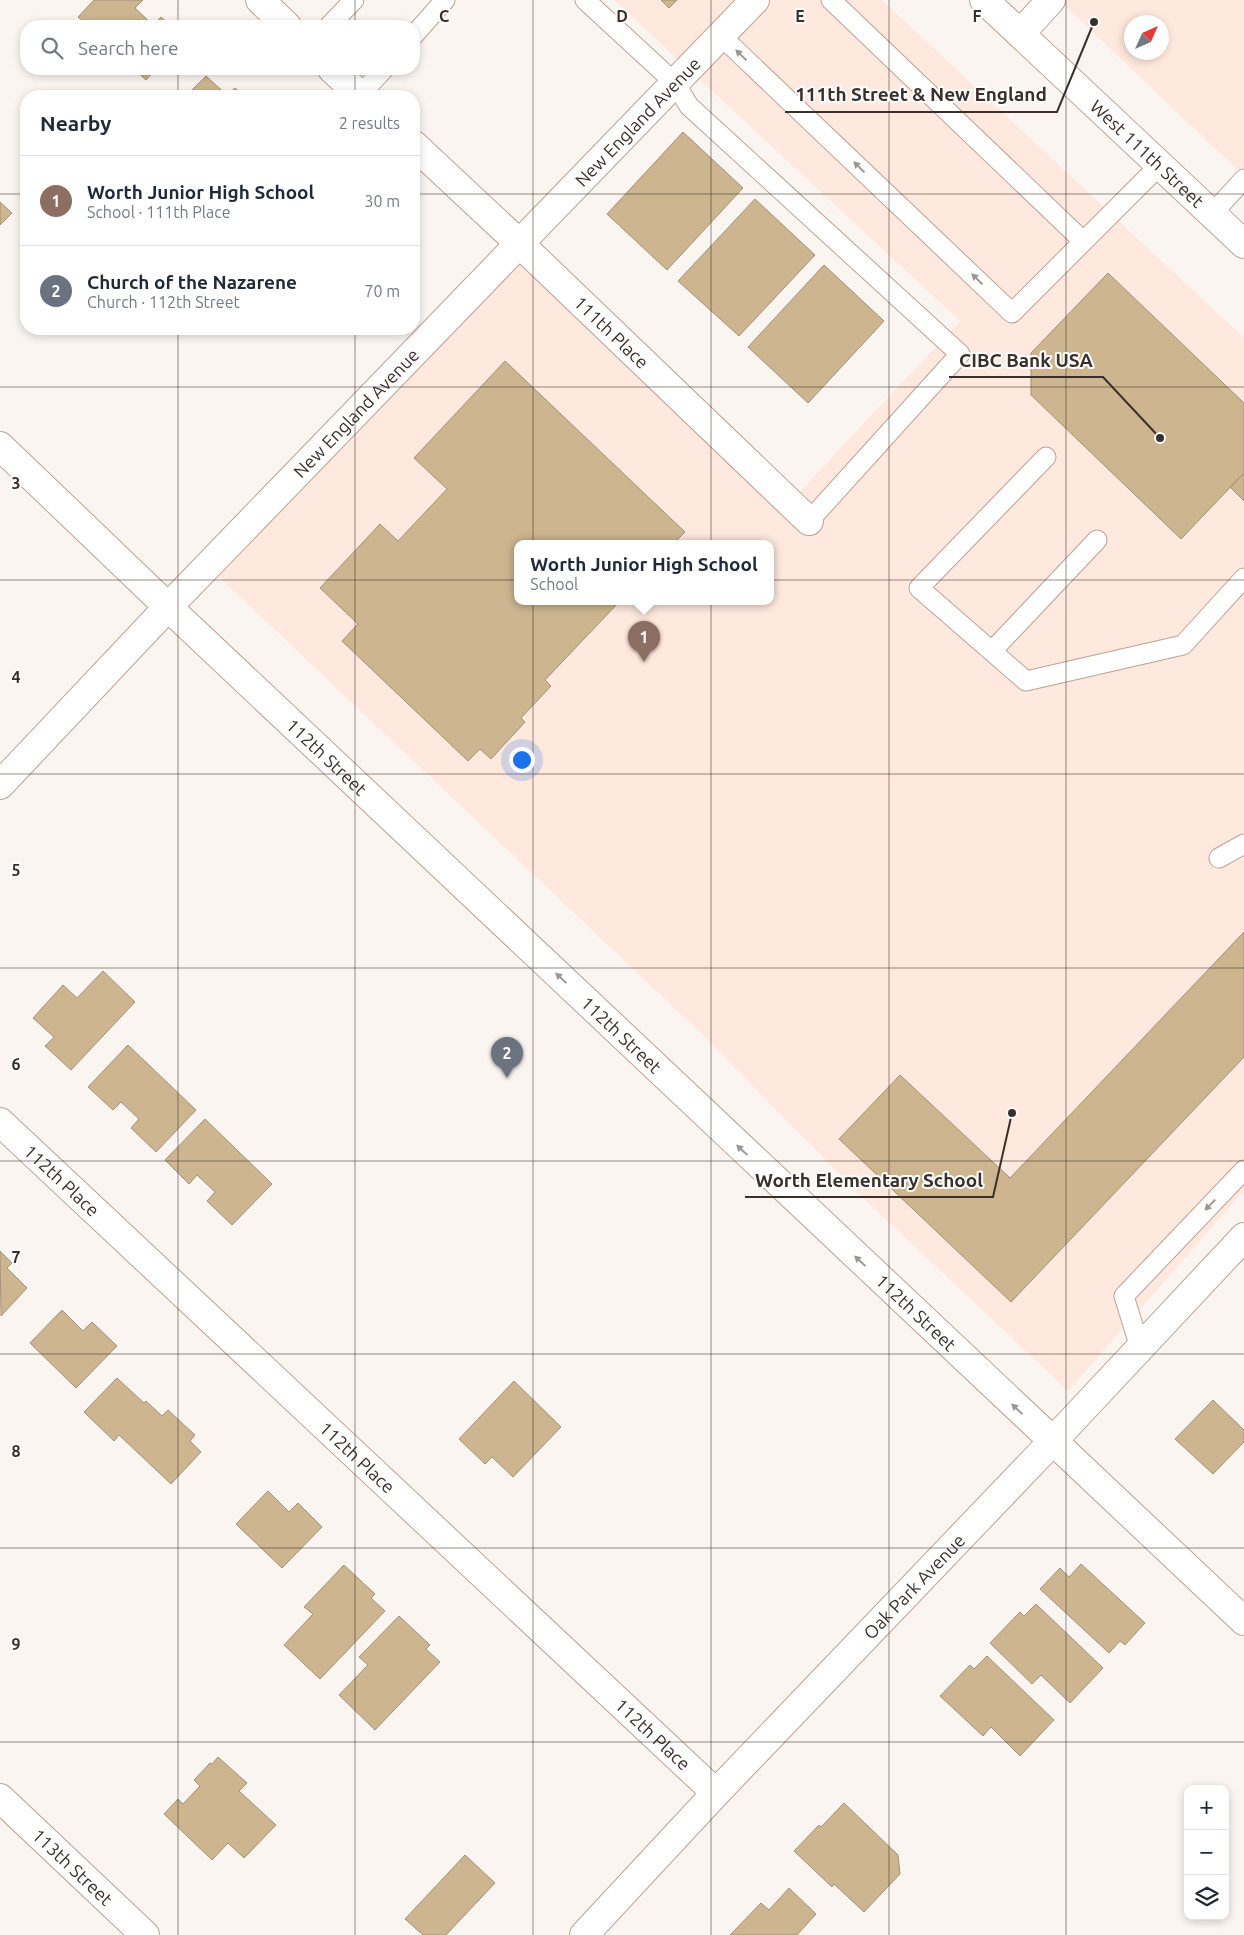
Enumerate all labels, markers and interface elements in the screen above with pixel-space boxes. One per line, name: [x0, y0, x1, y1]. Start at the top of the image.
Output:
text: C: [439, 7, 449, 25]
text: D: [616, 7, 628, 25]
text: E: [795, 7, 805, 25]
text: F: [973, 7, 982, 25]
north arrow: [1124, 15, 1169, 60]
search box: [20, 20, 420, 75]
icon: search: [38, 34, 66, 62]
text: Search here: [78, 37, 178, 59]
one-way arrow: [735, 49, 747, 61]
street label: New England Avenue: [571, 53, 704, 190]
callout: 111th Street & New England: [785, 78, 1057, 112]
text: 111th Street & New England: [795, 83, 1047, 105]
street label: West 111th Street: [1087, 95, 1208, 211]
text: Nearby: [40, 111, 111, 135]
text: 2 results: [339, 114, 400, 132]
one-way arrow: [853, 161, 865, 173]
text: Worth Junior High School: [87, 181, 314, 203]
text: 1: [51, 192, 61, 210]
text: 30 m: [364, 192, 400, 210]
text: School · 111th Place: [87, 203, 231, 221]
text: Church of the Nazarene: [87, 271, 297, 293]
one-way arrow: [971, 273, 983, 285]
text: 2: [51, 282, 61, 300]
text: 70 m: [364, 282, 400, 300]
street label: 111th Place: [570, 292, 653, 372]
text: Church · 112th Street: [87, 293, 240, 311]
callout: CIBC Bank USA: [949, 343, 1103, 377]
street label: New England Avenue: [289, 344, 423, 481]
text: CIBC Bank USA: [959, 349, 1094, 371]
text: 3: [11, 474, 21, 492]
popup: [514, 540, 774, 605]
text: Worth Junior High School: [530, 553, 758, 575]
text: School: [530, 575, 578, 593]
pin: 1: [628, 621, 660, 662]
text: 4: [11, 668, 21, 686]
street label: 112th Street: [283, 714, 371, 799]
your location: [509, 747, 535, 773]
text: 5: [11, 861, 21, 879]
one-way arrow: [555, 972, 567, 984]
street label: 112th Street: [578, 992, 666, 1077]
pin: 2: [491, 1037, 523, 1078]
text: 6: [11, 1055, 21, 1073]
street label: 112th Place: [21, 1140, 104, 1220]
one-way arrow: [737, 1144, 749, 1156]
callout: Worth Elementary School: [745, 1163, 993, 1197]
text: Worth Elementary School: [755, 1169, 983, 1191]
one-way arrow: [1204, 1199, 1216, 1211]
text: 7: [11, 1248, 21, 1266]
one-way arrow: [855, 1255, 867, 1267]
street label: 112th Street: [872, 1270, 960, 1355]
one-way arrow: [1011, 1403, 1023, 1415]
street label: 112th Place: [316, 1417, 399, 1497]
text: 8: [11, 1442, 21, 1460]
street label: Oak Park Avenue: [859, 1530, 968, 1643]
text: 9: [11, 1635, 21, 1653]
street label: 112th Place: [612, 1694, 695, 1774]
map controls: [1184, 1785, 1229, 1920]
button: +: [1184, 1785, 1229, 1830]
street label: 113th Street: [29, 1824, 117, 1909]
button: −: [1184, 1830, 1229, 1875]
button: layers: [1184, 1875, 1229, 1920]

